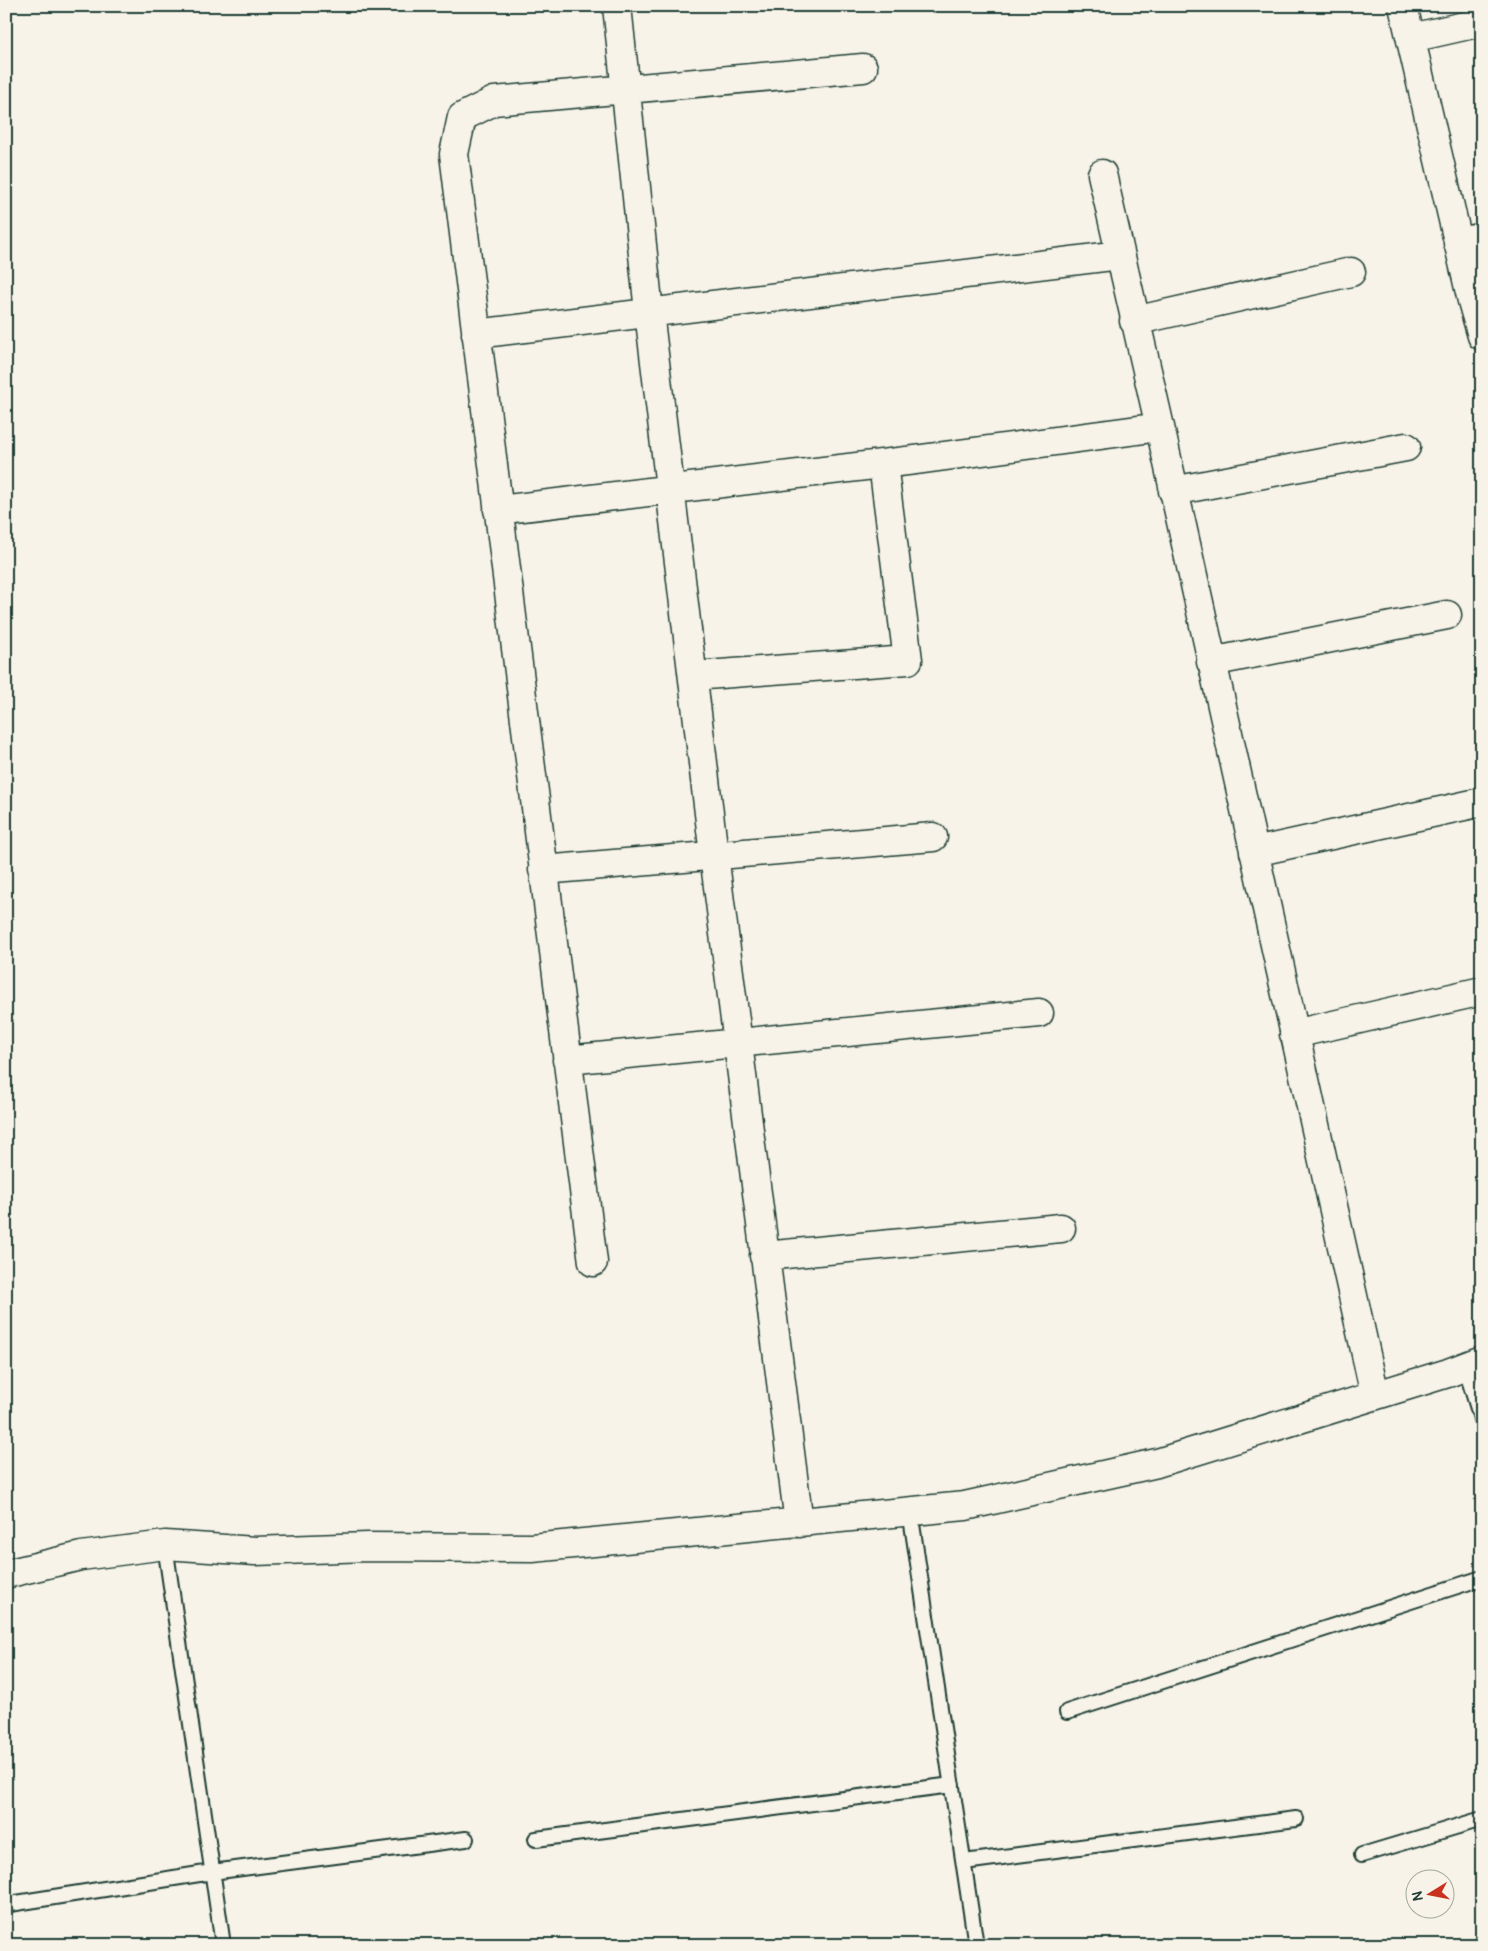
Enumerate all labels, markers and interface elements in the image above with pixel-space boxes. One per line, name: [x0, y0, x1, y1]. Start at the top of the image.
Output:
north arrow: [1406, 1868, 1456, 1918]
text: N: [1408, 1890, 1427, 1902]

